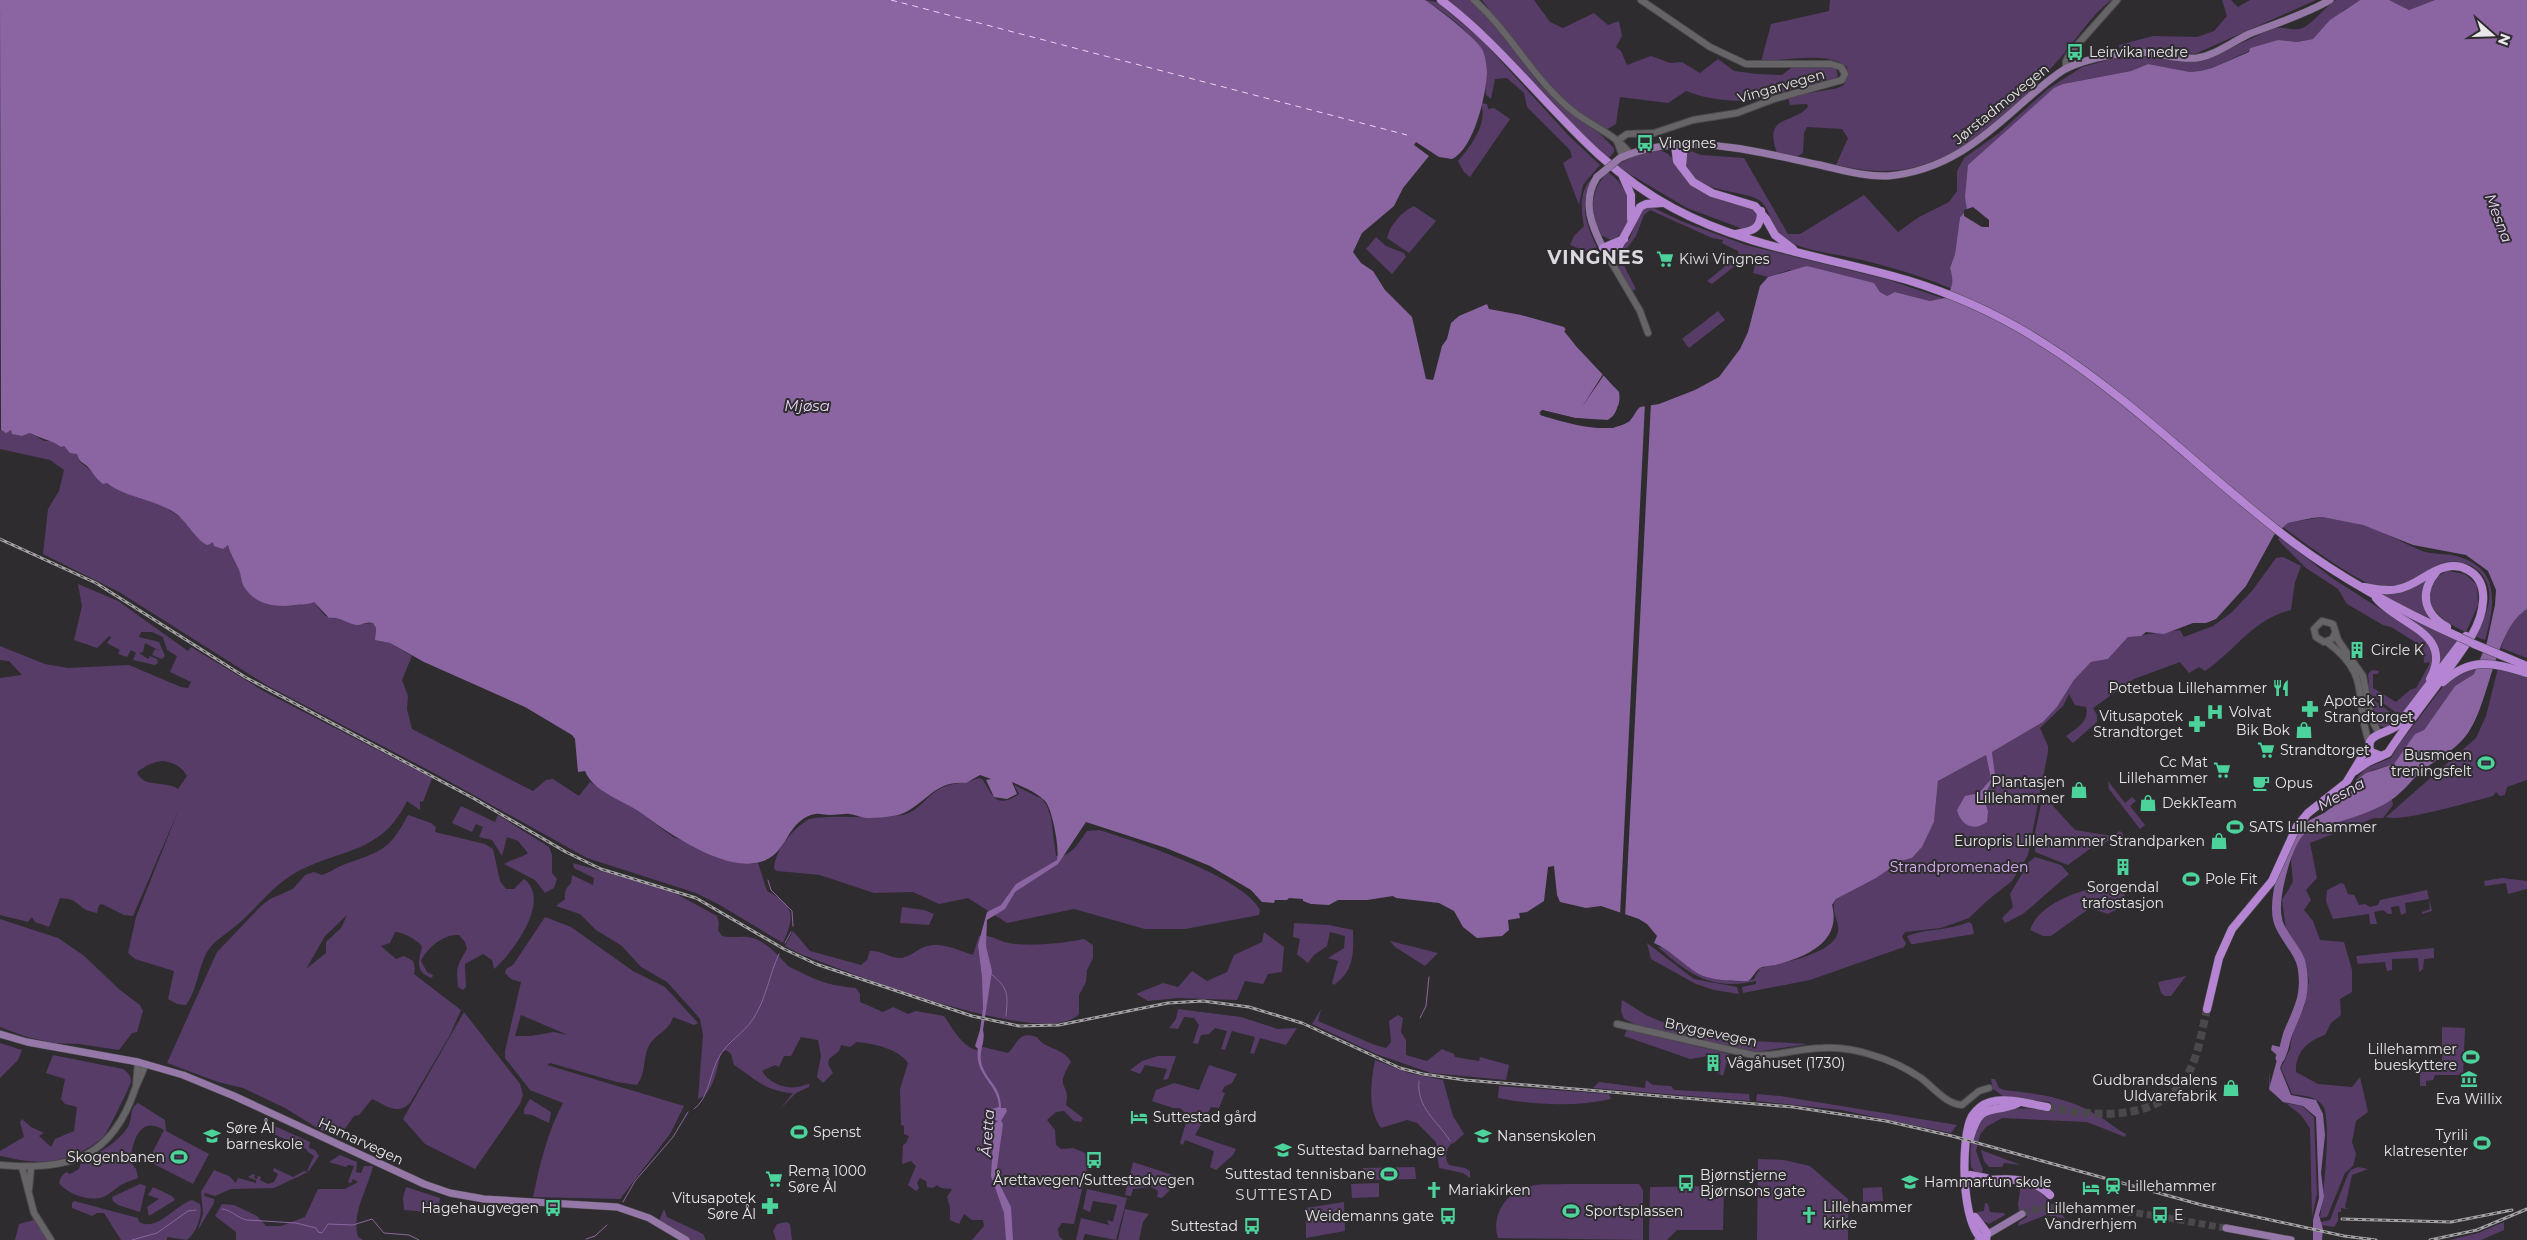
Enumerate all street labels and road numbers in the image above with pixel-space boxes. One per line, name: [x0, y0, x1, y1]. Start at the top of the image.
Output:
street label: Jørstadmovegen: [1949, 60, 2053, 149]
street label: Vingarvegen: [1735, 65, 1827, 107]
street label: Bryggevegen: [1663, 1013, 1759, 1051]
street label: Hamarvegen: [316, 1113, 406, 1169]

